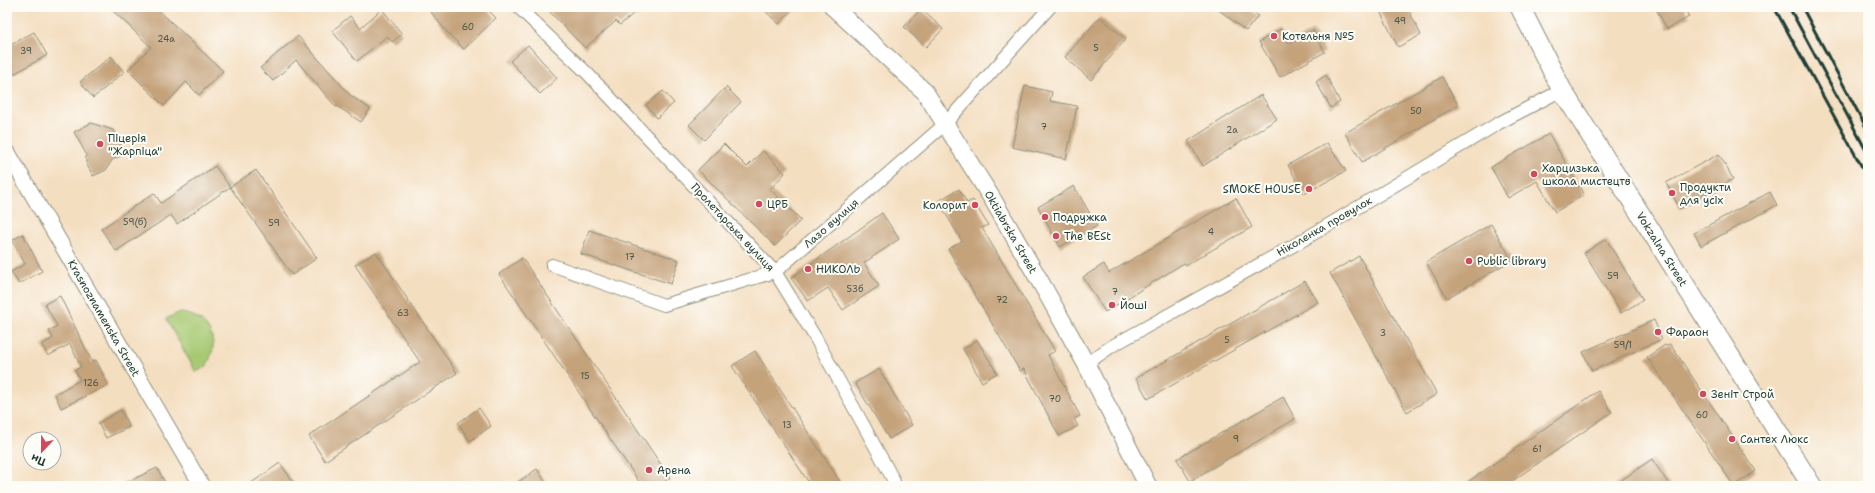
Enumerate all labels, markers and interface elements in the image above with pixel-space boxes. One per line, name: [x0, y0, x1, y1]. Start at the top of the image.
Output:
house number: 49: [1394, 15, 1406, 27]
house number: 60: [462, 21, 474, 33]
place label: Котельня №5: [1282, 29, 1355, 44]
marker: Котельня №5: [1269, 31, 1279, 41]
house number: 24а: [157, 33, 175, 45]
house number: 5: [1093, 42, 1099, 54]
house number: 39: [20, 45, 32, 57]
house number: 50: [1410, 105, 1422, 117]
house number: 7: [1041, 121, 1047, 133]
house number: 2а: [1226, 124, 1238, 136]
place label: Піцерія "Жарпіца": [108, 131, 162, 159]
marker: Піцерія "Жарпіца": [95, 139, 105, 149]
place label: Харцизька школа мистецтв: [1542, 161, 1631, 189]
marker: Харцизька школа мистецтв: [1529, 169, 1539, 179]
street label: Пролетарська вулиця: [688, 180, 778, 275]
place label: Продукти для усіх: [1680, 180, 1731, 208]
place label: SMOKE HOUSE: [1223, 182, 1301, 197]
marker: SMOKE HOUSE: [1304, 184, 1314, 194]
street label: Oktiabrska Street: [981, 188, 1041, 277]
marker: Продукти для усіх: [1667, 188, 1677, 198]
street label: Ніколенка провулок: [1274, 193, 1375, 260]
street label: Лазо вулиця: [801, 195, 862, 251]
place label: ЦРБ: [767, 197, 788, 212]
place label: Колорит: [923, 198, 967, 213]
marker: ЦРБ: [754, 199, 764, 209]
marker: Колорит: [970, 200, 980, 210]
street label: Vokzalna Street: [1633, 209, 1691, 290]
place label: Подружка: [1053, 210, 1107, 225]
marker: Подружка: [1040, 212, 1050, 222]
house number: 59(б): [123, 216, 147, 228]
house number: 59: [268, 217, 280, 229]
house number: 4: [1208, 226, 1214, 238]
place label: The BESt: [1064, 229, 1111, 244]
marker: The BESt: [1051, 231, 1061, 241]
house number: 17: [625, 251, 635, 263]
place label: Public library: [1477, 254, 1546, 269]
marker: Public library: [1464, 256, 1474, 266]
street label: Krasnoznamenska Street: [64, 257, 143, 380]
place label: НИКОЛЬ: [816, 262, 860, 277]
marker: НИКОЛЬ: [803, 264, 813, 274]
house number: 59: [1607, 270, 1619, 282]
house number: 53б: [847, 283, 864, 295]
house number: 7: [1112, 286, 1118, 298]
house number: 72: [996, 294, 1008, 306]
place label: Йоші: [1120, 297, 1147, 313]
marker: Йоші: [1107, 300, 1117, 310]
house number: 63: [397, 307, 409, 319]
place label: Фараон: [1666, 325, 1708, 340]
house number: 3: [1380, 327, 1386, 339]
marker: Фараон: [1653, 327, 1663, 337]
house number: 5: [1224, 334, 1230, 346]
house number: 59/1: [1614, 339, 1632, 351]
house number: 15: [580, 370, 590, 382]
house number: 126: [83, 377, 99, 389]
place label: Зеніт Строй: [1711, 387, 1774, 402]
marker: Зеніт Строй: [1698, 389, 1708, 399]
house number: 70: [1049, 393, 1061, 405]
house number: 60: [1696, 409, 1708, 421]
house number: 13: [782, 419, 792, 431]
north arrow: [22, 431, 62, 471]
place label: Сантех Люкс: [1740, 432, 1809, 447]
house number: 9: [1233, 433, 1239, 445]
marker: Сантех Люкс: [1727, 434, 1737, 444]
house number: 61: [1532, 443, 1542, 455]
text: Пн: [29, 450, 48, 469]
place label: Арена: [657, 463, 691, 478]
marker: Арена: [644, 465, 654, 475]

